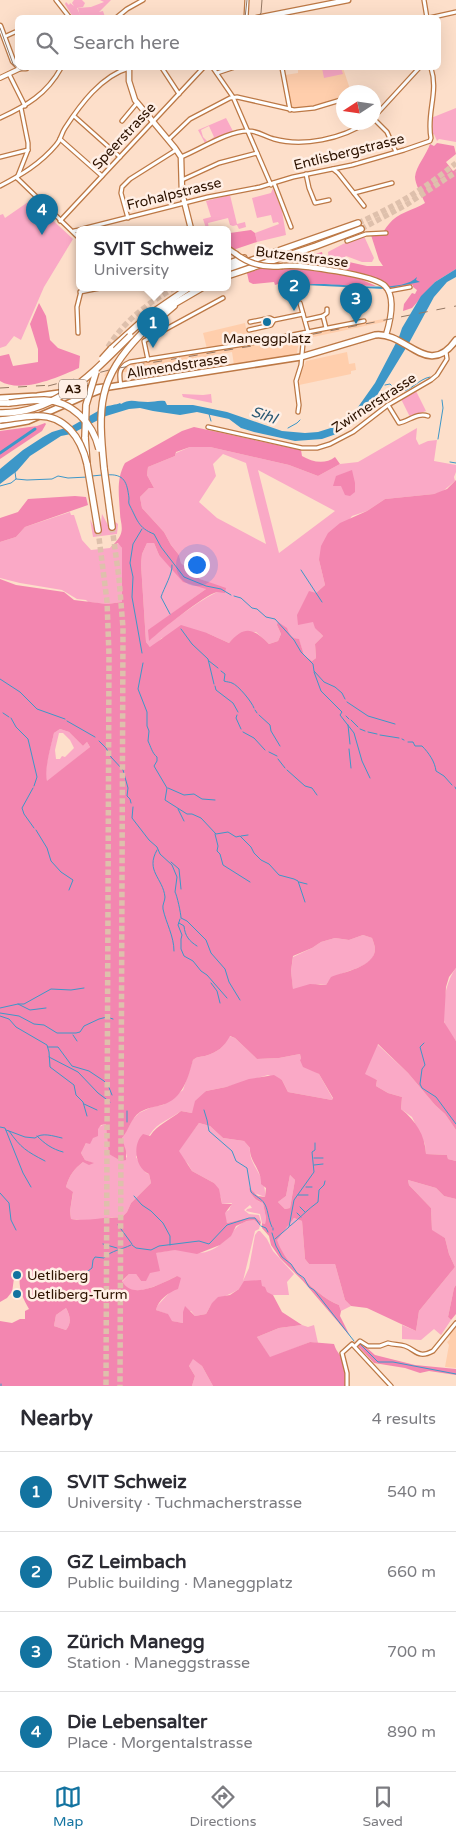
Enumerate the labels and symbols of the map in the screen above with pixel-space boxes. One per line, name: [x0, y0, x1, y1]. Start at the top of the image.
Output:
north arrow: [336, 85, 381, 130]
street label: Speerstrasse: [89, 99, 159, 173]
street label: Entlisbergstrasse: [292, 130, 406, 174]
street label: Frohalpstrasse: [125, 174, 223, 214]
pin: 4: [26, 194, 58, 235]
street label: Butzenstrasse: [255, 243, 350, 271]
pin: 2: [278, 270, 310, 311]
pin: 3: [340, 283, 372, 324]
pin: 1: [137, 307, 169, 348]
marker: Maneggplatz: [261, 316, 273, 328]
place label: Maneggplatz: [223, 330, 311, 347]
street label: Allmendstrasse: [125, 350, 229, 382]
street label: Zwirnerstrasse: [329, 369, 419, 437]
road number: A3: [59, 379, 87, 398]
water label: Sihl: [249, 402, 281, 428]
your location: [184, 552, 210, 578]
place label: Uetliberg: [27, 1267, 88, 1284]
marker: Uetliberg: [11, 1269, 23, 1281]
place label: Uetliberg-Turm: [27, 1286, 128, 1303]
marker: Uetliberg-Turm: [11, 1288, 23, 1300]

